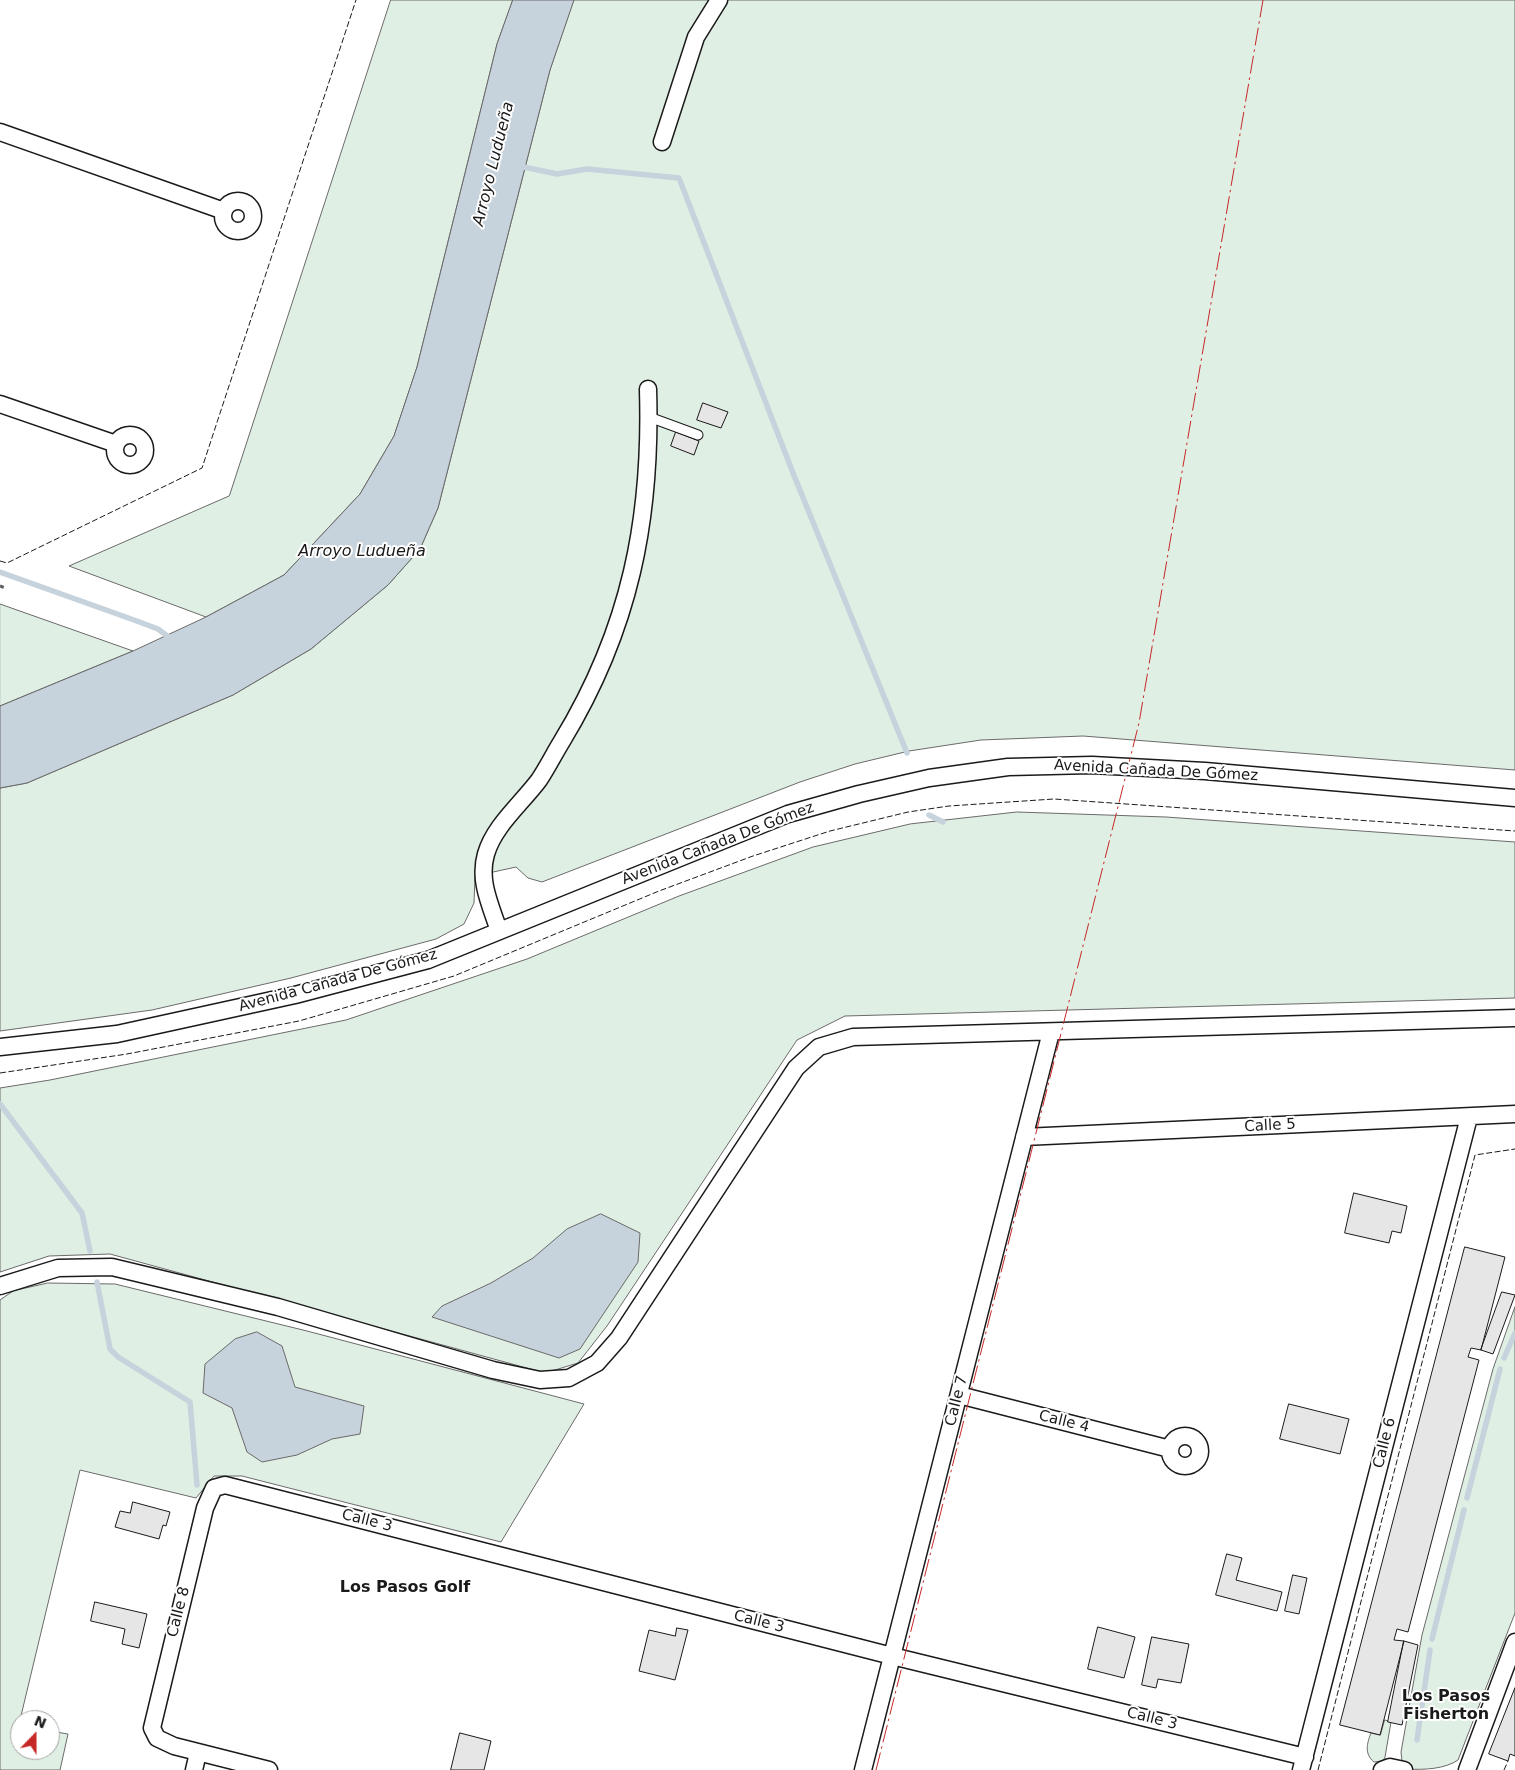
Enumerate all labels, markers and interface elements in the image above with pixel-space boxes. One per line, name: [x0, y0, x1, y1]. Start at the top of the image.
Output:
water label: Arroyo Ludueña: [469, 100, 519, 228]
water label: Arroyo Ludueña: [298, 542, 426, 562]
street label: Avenida Cañada De Gómez: [1053, 757, 1259, 785]
street label: Avenida Cañada De Gómez: [619, 799, 817, 889]
street label: Avenida Cañada De Gómez: [237, 946, 439, 1016]
street label: Calle 5: [1244, 1116, 1296, 1136]
street label: Calle 7: [942, 1374, 972, 1428]
street label: Calle 4: [1037, 1407, 1091, 1437]
street label: Calle 6: [1370, 1416, 1400, 1470]
street label: Calle 3: [340, 1506, 394, 1536]
district label: Los Pasos Golf: [340, 1578, 470, 1598]
street label: Calle 8: [164, 1585, 194, 1639]
street label: Calle 3: [732, 1607, 786, 1637]
district label: Los Pasos Fisherton: [1402, 1687, 1490, 1725]
street label: Calle 3: [1125, 1704, 1179, 1734]
north arrow: [10, 1710, 60, 1760]
text: N: [32, 1712, 49, 1732]

